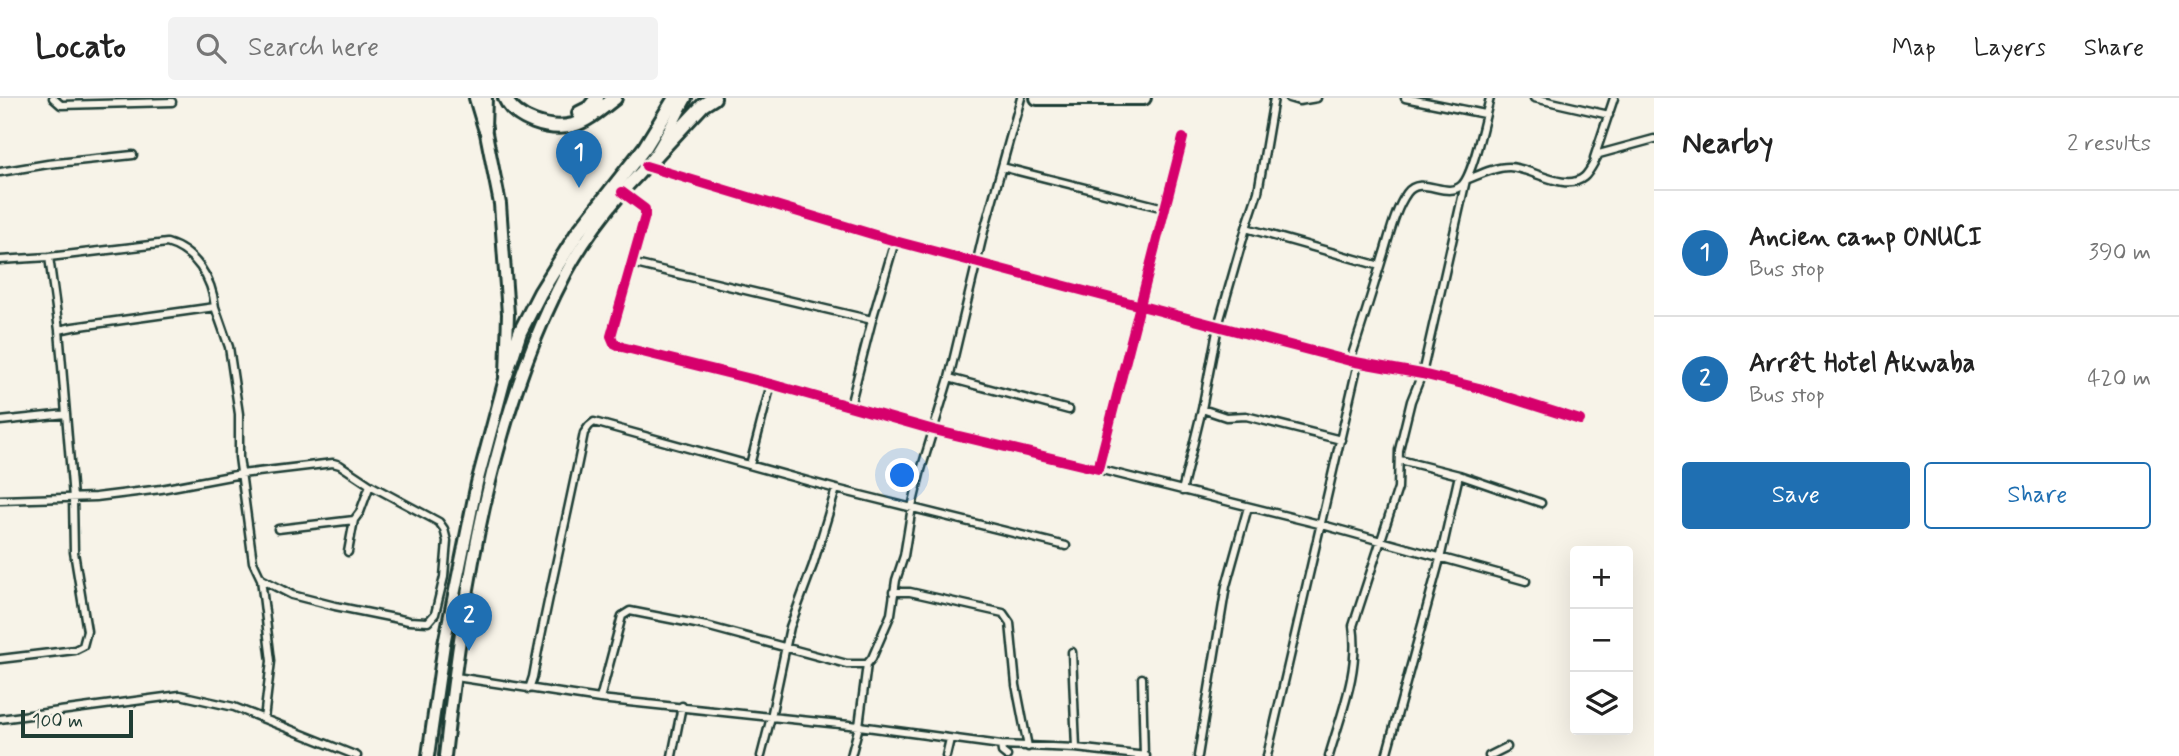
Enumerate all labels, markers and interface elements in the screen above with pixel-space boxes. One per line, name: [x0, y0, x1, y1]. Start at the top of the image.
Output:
search box: [168, 17, 658, 80]
text: Locato: [35, 26, 126, 70]
icon: search: [192, 29, 230, 67]
text: Search here: [248, 31, 379, 65]
text: Map: [1892, 33, 1936, 64]
text: Layers: [1974, 33, 2046, 64]
text: Share: [2084, 33, 2144, 64]
text: Nearby: [1682, 124, 1773, 163]
text: 2 results: [2067, 129, 2151, 159]
pin: 1: [556, 130, 602, 188]
text: Ancien camp ONUCI: [1749, 221, 1982, 255]
text: 1: [1700, 238, 1710, 268]
text: 390 m: [2089, 238, 2151, 268]
text: Bus stop: [1749, 255, 1825, 285]
text: Arrêt Hotel Akwaba: [1749, 347, 1975, 381]
text: 2: [1699, 364, 1711, 394]
text: 420 m: [2087, 364, 2151, 394]
text: Bus stop: [1749, 381, 1825, 411]
your location: [885, 458, 919, 492]
button: Save: [1682, 462, 1910, 529]
button: Share: [1924, 462, 2151, 529]
map controls: [1570, 546, 1633, 735]
button: +: [1570, 546, 1633, 609]
pin: 2: [446, 593, 492, 651]
button: −: [1570, 609, 1633, 672]
button: layers: [1570, 672, 1633, 735]
scale bar: [21, 707, 133, 739]
text: 100 m: [32, 709, 83, 734]

